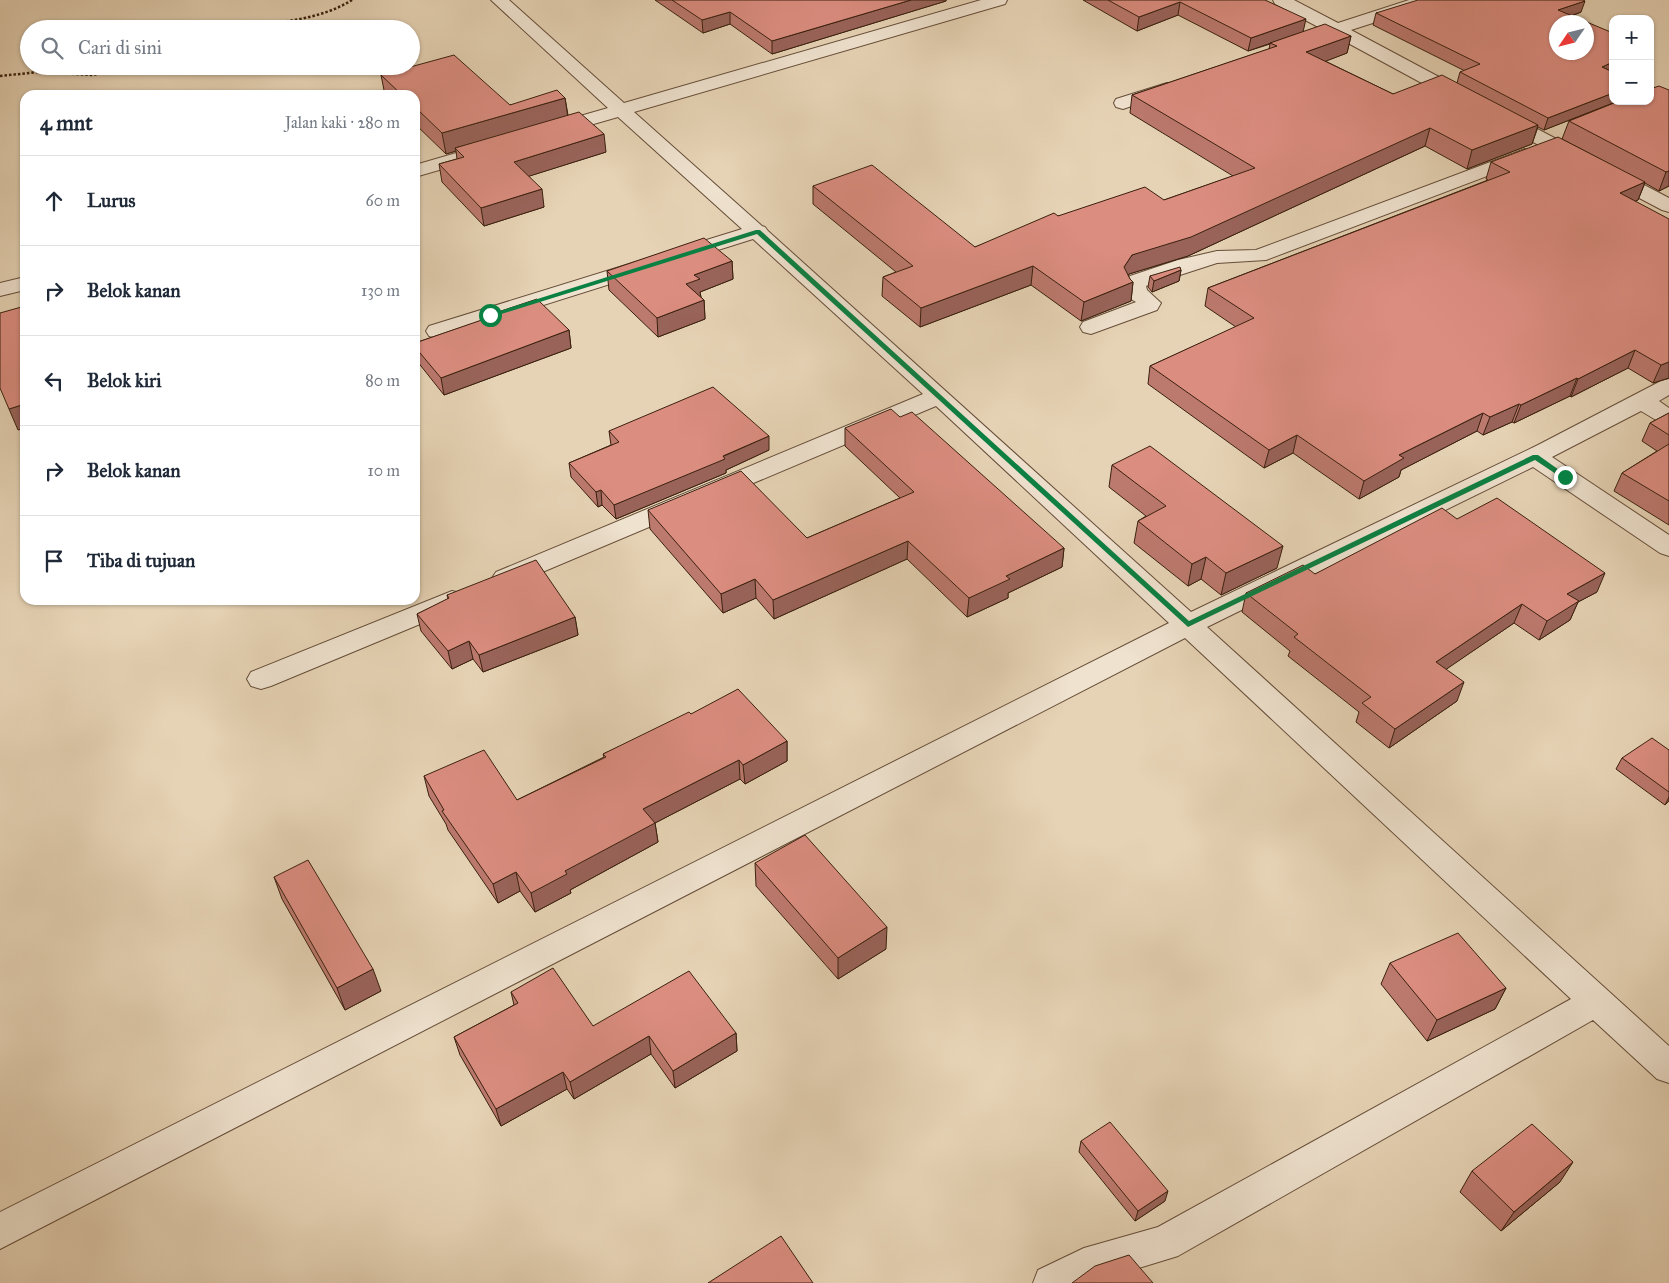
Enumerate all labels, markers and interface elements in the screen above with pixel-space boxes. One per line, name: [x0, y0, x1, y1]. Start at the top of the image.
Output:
north arrow: [1549, 15, 1594, 60]
map controls: [1609, 15, 1654, 105]
button: +: [1609, 15, 1654, 60]
search box: [20, 20, 420, 75]
icon: search: [38, 34, 66, 62]
text: Cari di sini: [78, 36, 162, 59]
button: −: [1609, 60, 1654, 105]
text: 4 mnt: [40, 110, 93, 136]
text: Jalan kaki · 280 m: [285, 113, 400, 132]
icon: ahead: [40, 187, 68, 215]
text: Lurus: [87, 189, 135, 212]
text: 60 m: [366, 191, 400, 210]
icon: right: [40, 277, 68, 305]
text: Belok kanan: [87, 279, 181, 302]
text: 130 m: [361, 281, 400, 300]
route start: [479, 304, 502, 327]
icon: left: [40, 367, 68, 395]
text: Belok kiri: [87, 369, 161, 392]
text: 80 m: [365, 371, 400, 390]
icon: right: [40, 457, 68, 485]
text: Belok kanan: [87, 459, 181, 482]
text: 10 m: [368, 461, 400, 480]
route end: [1554, 466, 1577, 489]
icon: arrive: [40, 547, 68, 575]
text: Tiba di tujuan: [87, 549, 195, 572]

